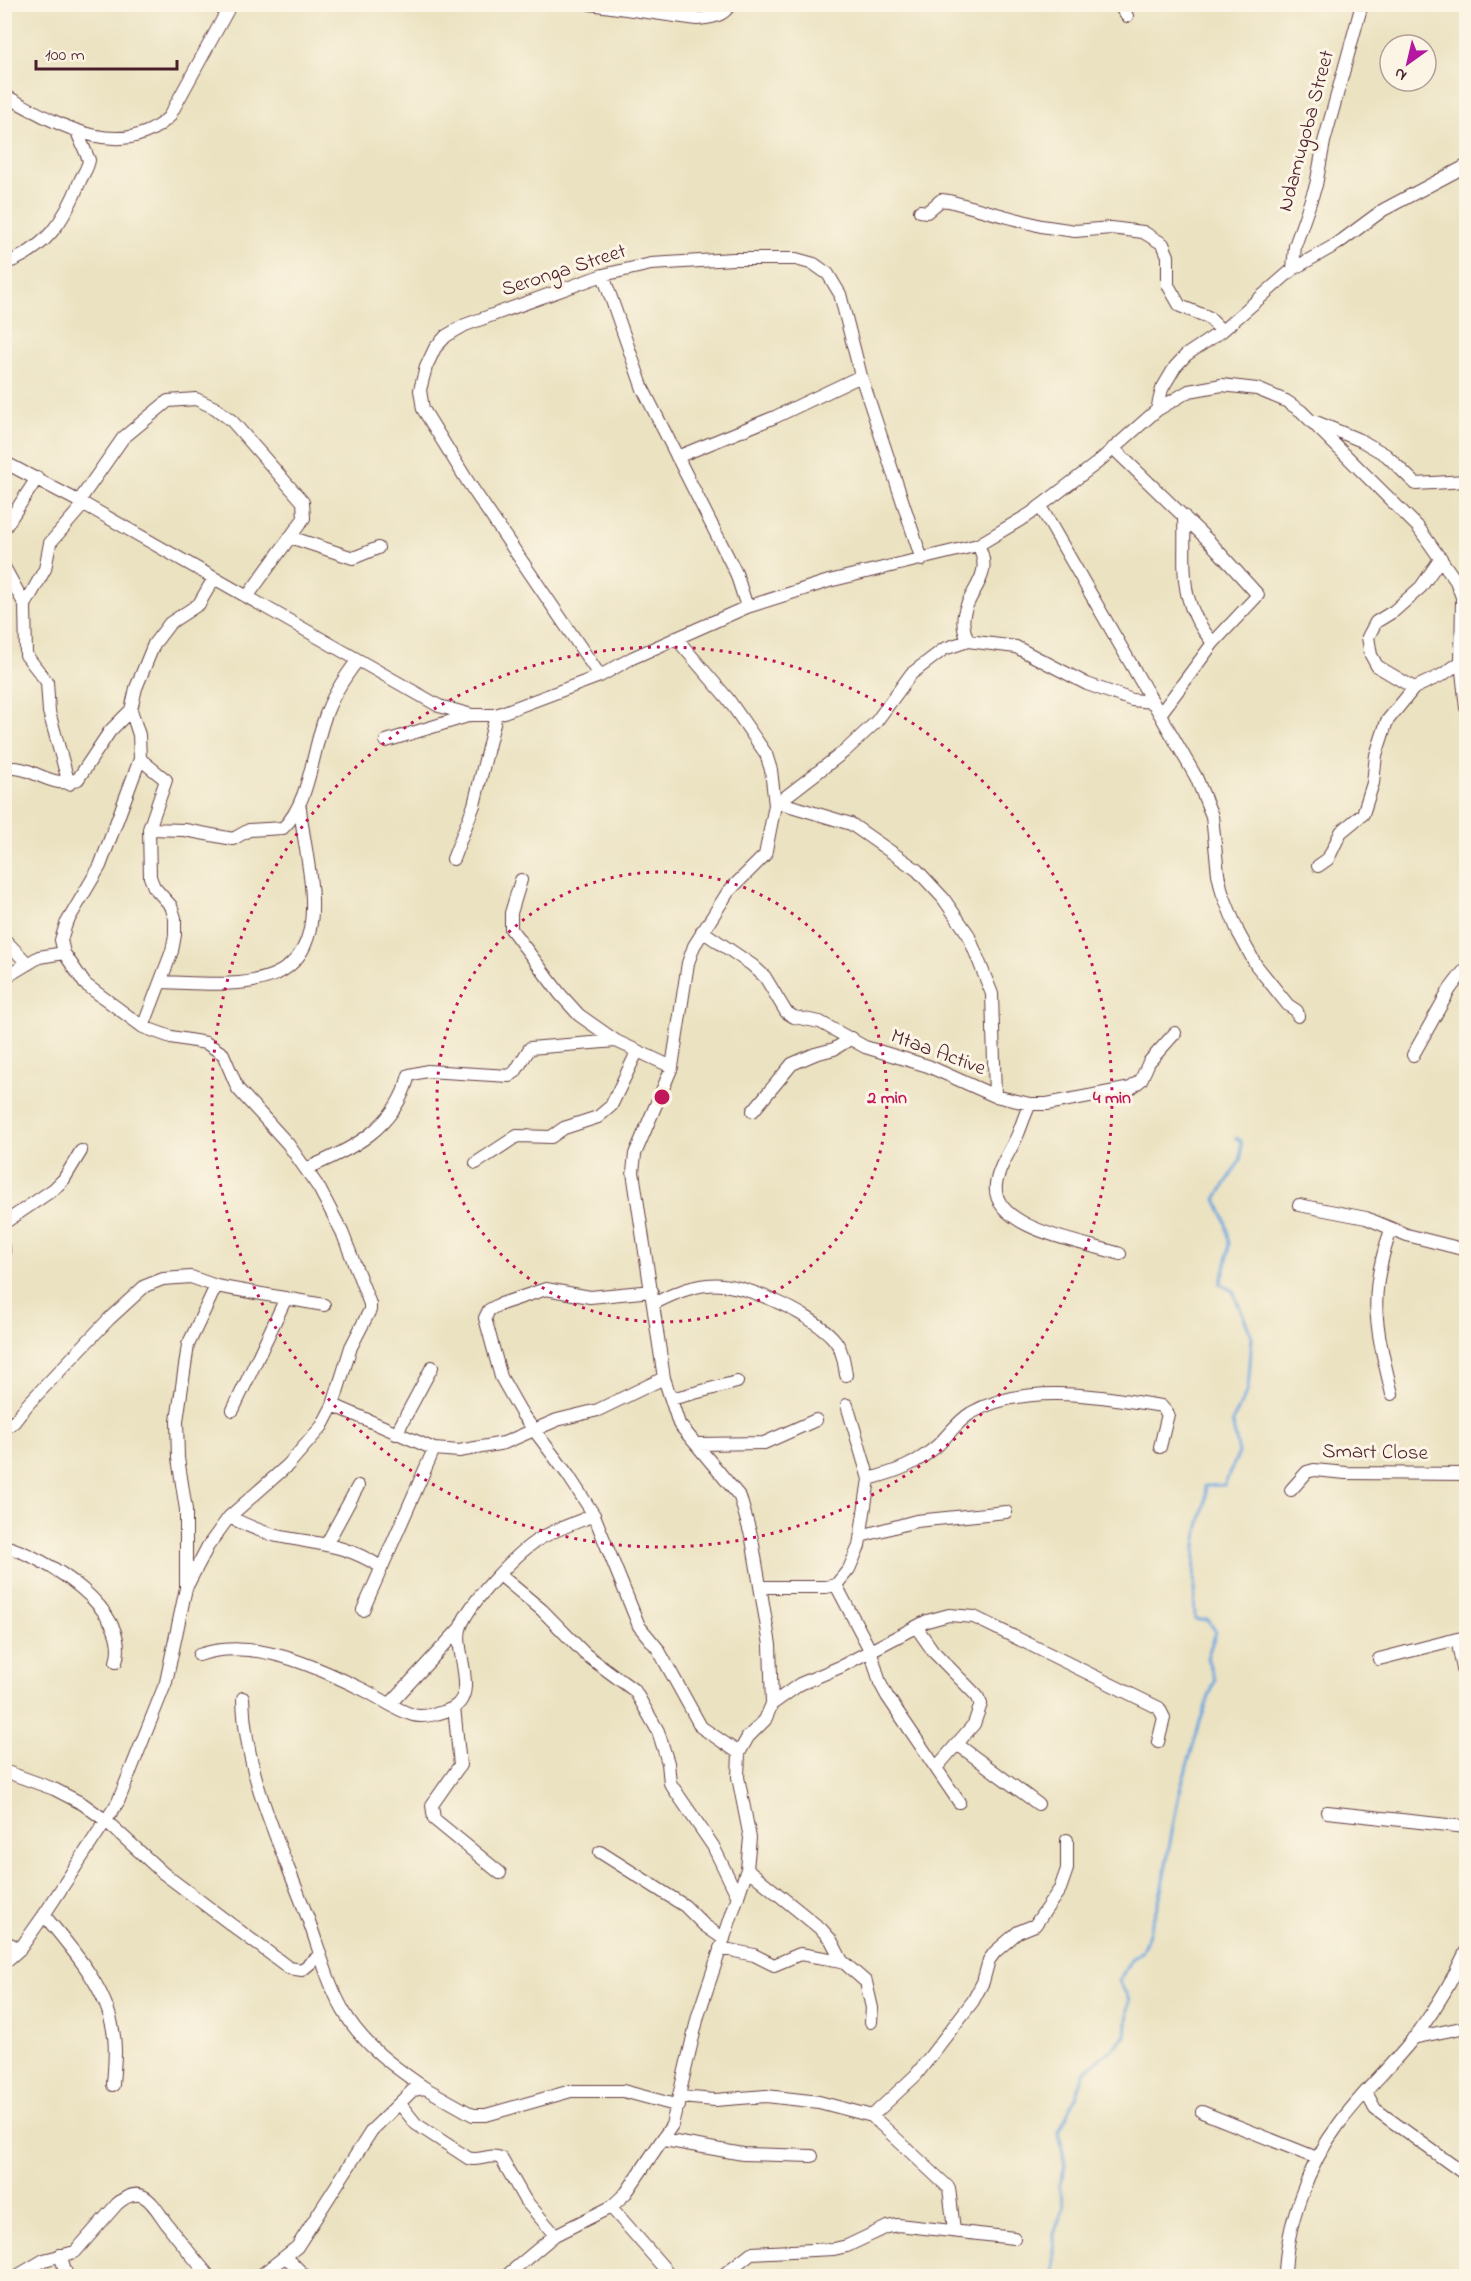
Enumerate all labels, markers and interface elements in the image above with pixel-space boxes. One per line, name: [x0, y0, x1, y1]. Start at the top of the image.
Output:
scale bar: [36, 33, 177, 71]
north arrow: [1378, 33, 1438, 93]
text: 100 m: [45, 43, 85, 69]
street label: Ndamugoba Street: [1271, 47, 1345, 216]
text: N: [1389, 61, 1412, 87]
street label: Seronga Street: [498, 237, 631, 307]
street label: Mtaa Active: [886, 1022, 990, 1084]
text: 2 min: [866, 1086, 907, 1112]
text: 4 min: [1093, 1086, 1131, 1112]
centre of rings: [652, 1087, 672, 1107]
street label: Smart Close: [1322, 1437, 1429, 1469]

